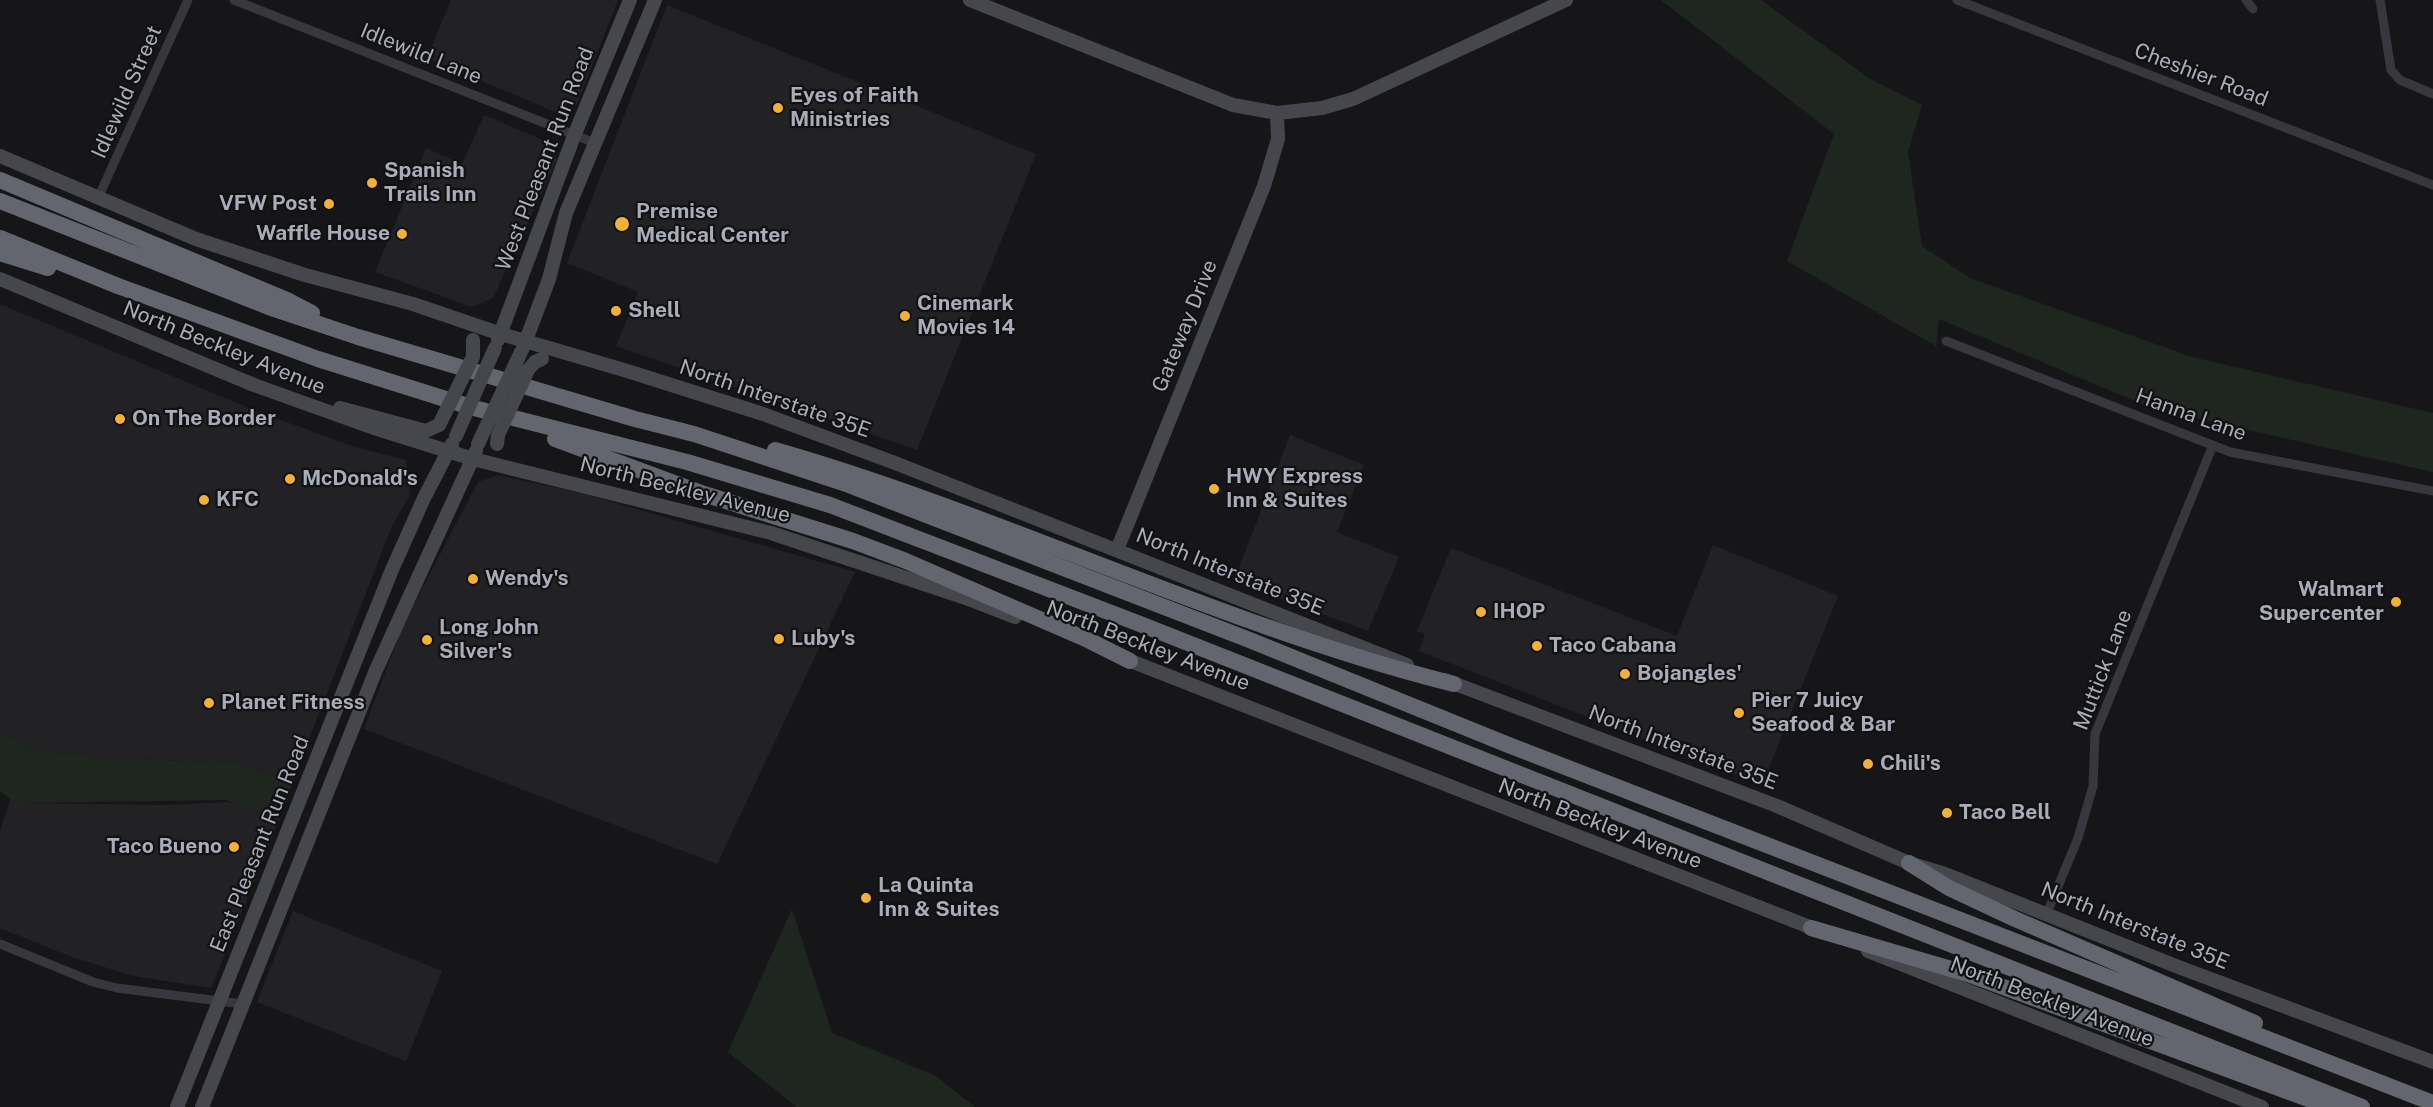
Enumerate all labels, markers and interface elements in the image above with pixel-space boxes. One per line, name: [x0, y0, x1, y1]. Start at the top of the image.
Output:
street label: Idlewild Lane: [357, 18, 485, 90]
street label: Idlewild Street: [86, 22, 168, 162]
street label: Cheshier Road: [2131, 38, 2271, 112]
street label: West Pleasant Run Road: [491, 44, 599, 274]
place label: Eyes of Faith Ministries: [790, 83, 919, 133]
marker: Eyes of Faith Ministries: [771, 101, 785, 115]
place label: Spanish Trails Inn: [384, 158, 476, 208]
marker: Spanish Trails Inn: [365, 176, 379, 190]
place label: VFW Post: [219, 191, 317, 217]
marker: VFW Post: [322, 197, 336, 211]
place label: Premise Medical Center: [636, 199, 789, 249]
marker: Premise Medical Center: [613, 215, 631, 233]
place label: Waffle House: [256, 221, 390, 247]
marker: Waffle House: [395, 227, 409, 241]
street label: Gateway Drive: [1147, 256, 1223, 396]
place label: Cinemark Movies 14: [917, 291, 1015, 341]
street label: North Beckley Avenue: [119, 296, 329, 400]
place label: Shell: [628, 298, 681, 324]
marker: Shell: [609, 304, 623, 318]
marker: Cinemark Movies 14: [898, 309, 912, 323]
street label: North Interstate 35E: [676, 354, 874, 444]
street label: Hanna Lane: [2132, 383, 2250, 447]
place label: On The Border: [132, 406, 276, 432]
marker: On The Border: [113, 412, 127, 426]
street label: North Beckley Avenue: [577, 452, 793, 528]
place label: HWY Express Inn & Suites: [1226, 464, 1363, 514]
place label: McDonald's: [302, 466, 418, 492]
marker: McDonald's: [283, 472, 297, 486]
marker: HWY Express Inn & Suites: [1207, 482, 1221, 496]
place label: KFC: [216, 487, 259, 513]
marker: KFC: [197, 493, 211, 507]
street label: North Interstate 35E: [1132, 523, 1328, 621]
place label: Wendy's: [485, 566, 569, 592]
marker: Wendy's: [466, 572, 480, 586]
place label: Walmart Supercenter: [2259, 577, 2384, 627]
marker: Walmart Supercenter: [2389, 595, 2403, 609]
street label: North Beckley Avenue: [1043, 596, 1253, 696]
place label: IHOP: [1493, 599, 1545, 625]
marker: IHOP: [1474, 605, 1488, 619]
street label: Muttick Lane: [2069, 606, 2137, 734]
place label: Long John Silver's: [439, 615, 539, 665]
place label: Luby's: [791, 626, 855, 652]
marker: Luby's: [772, 632, 786, 646]
marker: Long John Silver's: [420, 633, 434, 647]
place label: Taco Cabana: [1549, 633, 1676, 659]
marker: Taco Cabana: [1530, 639, 1544, 653]
place label: Bojangles': [1637, 661, 1742, 687]
marker: Bojangles': [1618, 667, 1632, 681]
place label: Pier 7 Juicy Seafood & Bar: [1751, 688, 1895, 738]
place label: Planet Fitness: [221, 690, 365, 716]
marker: Planet Fitness: [202, 696, 216, 710]
street label: North Interstate 35E: [1585, 700, 1781, 796]
marker: Pier 7 Juicy Seafood & Bar: [1732, 706, 1746, 720]
street label: East Pleasant Run Road: [205, 732, 315, 956]
place label: Chili's: [1880, 751, 1941, 777]
marker: Chili's: [1861, 757, 1875, 771]
street label: North Beckley Avenue: [1495, 774, 1705, 874]
place label: Taco Bell: [1959, 800, 2051, 826]
marker: Taco Bell: [1940, 806, 1954, 820]
place label: Taco Bueno: [107, 834, 222, 860]
marker: Taco Bueno: [227, 840, 241, 854]
place label: La Quinta Inn & Suites: [878, 873, 1000, 923]
street label: North Interstate 35E: [2037, 877, 2233, 975]
marker: La Quinta Inn & Suites: [859, 891, 873, 905]
street label: North Beckley Avenue: [1947, 952, 2157, 1052]

